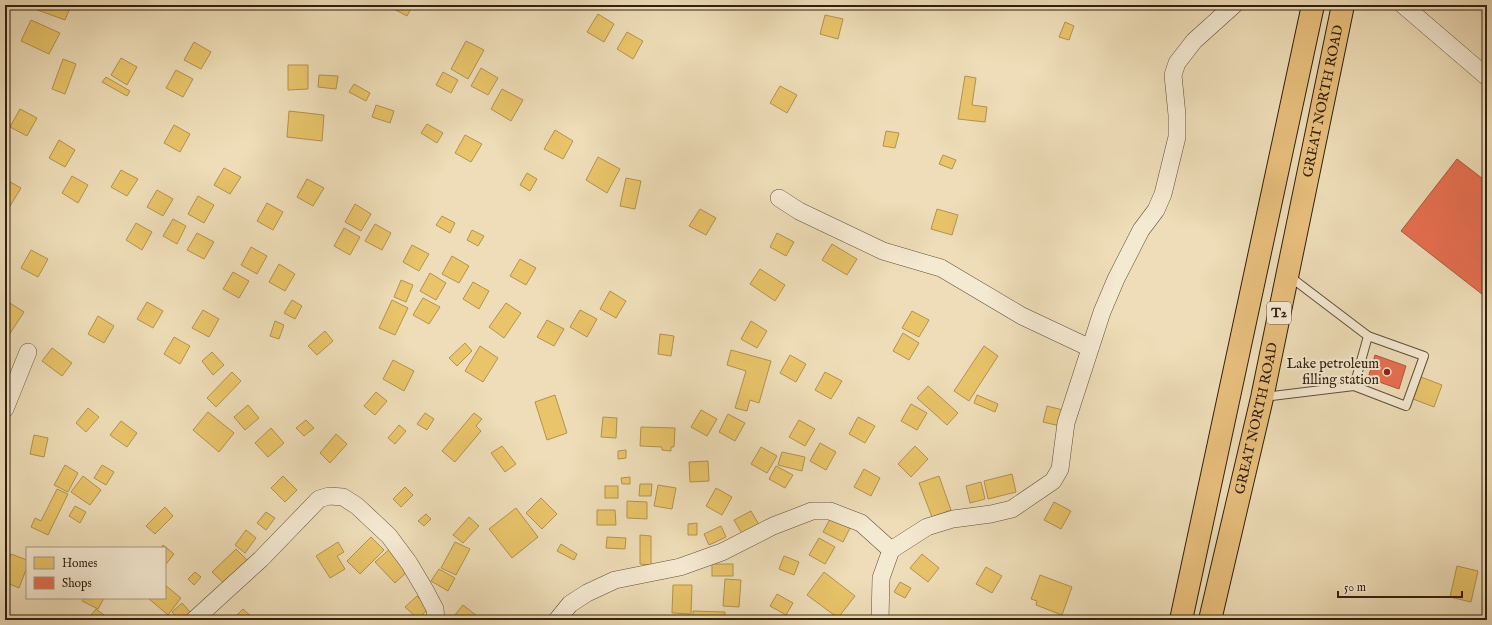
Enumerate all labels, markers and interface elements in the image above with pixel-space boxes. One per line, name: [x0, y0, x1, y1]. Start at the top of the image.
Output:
street label: GREAT NORTH ROAD: [1299, 23, 1348, 179]
road number: T2: [1267, 302, 1291, 324]
street label: GREAT NORTH ROAD: [1231, 341, 1282, 496]
place label: Lake petroleum filling station: [1286, 355, 1380, 389]
marker: Lake petroleum filling station: [1382, 367, 1392, 377]
legend: [26, 547, 166, 599]
text: Homes: [62, 556, 98, 571]
scale bar: [1338, 573, 1462, 599]
text: Shops: [62, 576, 92, 592]
text: 50 m: [1344, 580, 1366, 595]

